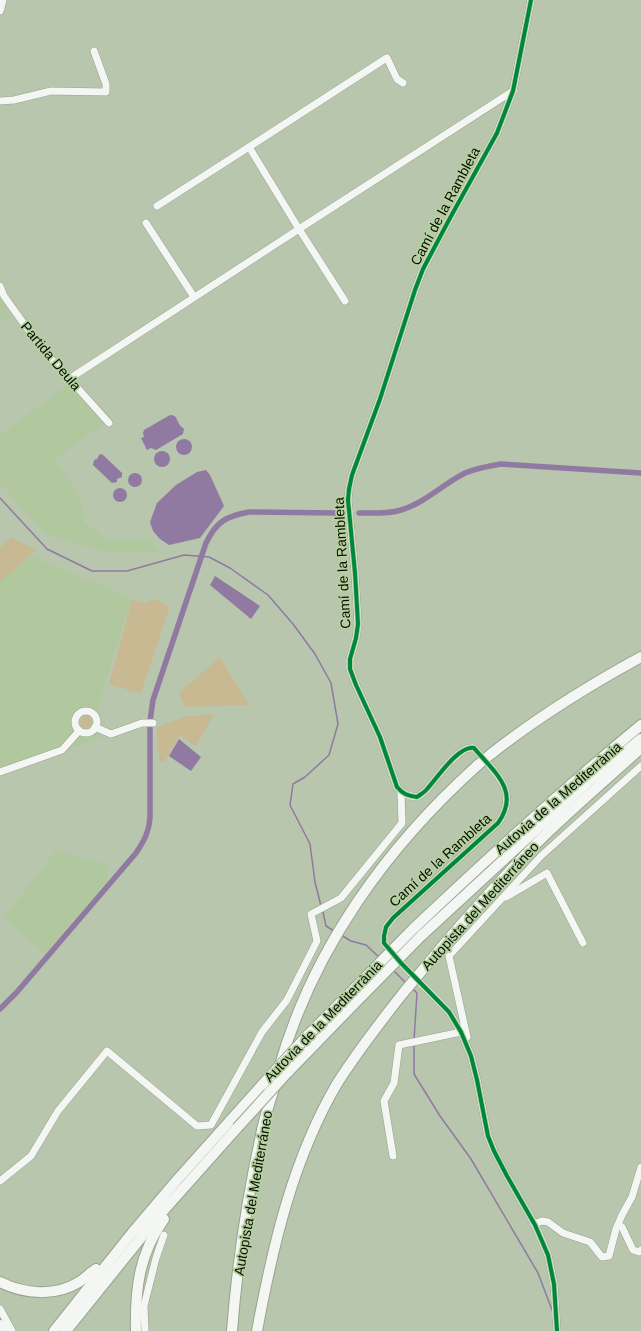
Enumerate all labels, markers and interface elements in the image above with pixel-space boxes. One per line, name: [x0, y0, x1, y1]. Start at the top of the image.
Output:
street label: Camí de la Rambleta: [407, 144, 483, 268]
street label: Partida Deula: [18, 318, 85, 394]
street label: Camí de la Rambleta: [331, 497, 353, 629]
street label: Autovia de la Mediterrània: [491, 738, 625, 857]
street label: Camí de la Rambleta: [386, 810, 494, 910]
street label: Autopista del Mediterráneo: [418, 838, 542, 974]
street label: Autovia de la Mediterrània: [261, 957, 385, 1085]
street label: Autopista del Mediterráneo: [231, 1109, 275, 1277]

